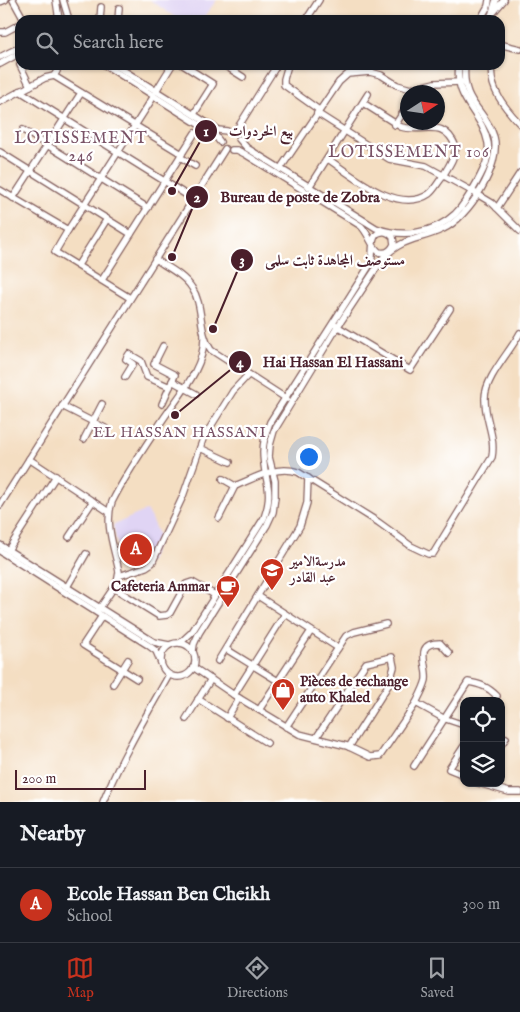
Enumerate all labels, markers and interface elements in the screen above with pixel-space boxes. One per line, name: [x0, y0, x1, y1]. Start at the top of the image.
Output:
search box: [15, 15, 505, 70]
icon: search: [33, 29, 61, 57]
text: Search here: [73, 31, 164, 55]
north arrow: [400, 85, 445, 130]
callout: بيع الخردوات: [193, 116, 303, 146]
text: 1: [203, 122, 209, 141]
text: بيع الخردوات: [229, 122, 293, 145]
district label: LOTISSEMENT 246: [14, 129, 148, 167]
district label: LOTISSEMENT 106: [328, 143, 490, 163]
callout: Bureau de poste de Zobra: [185, 182, 389, 212]
text: 2: [193, 188, 201, 207]
text: Bureau de poste de Zobra: [220, 188, 380, 207]
callout: مستوصف المجاهدة ثابت سلمى: [230, 245, 415, 275]
text: 3: [239, 251, 245, 270]
text: مستوصف المجاهدة ثابت سلمى: [265, 251, 405, 270]
callout: Hai Hassan El Hassani: [227, 347, 413, 377]
text: 4: [236, 353, 244, 372]
text: Hai Hassan El Hassani: [263, 353, 403, 372]
district label: EL HASSAN HASSANI: [93, 423, 267, 442]
your location: [296, 444, 322, 470]
pin: A: [120, 531, 152, 569]
place label: مدرسةالامير عبد القادر: [288, 553, 346, 587]
school or university icon: مدرسةالامير عبد القادر: [259, 557, 285, 591]
cafe icon: Cafeteria Ammar: [215, 574, 241, 608]
place label: Cafeteria Ammar: [111, 578, 211, 596]
place label: Pièces de rechange auto Khaled: [300, 673, 409, 707]
shop icon: Pièces de rechange auto Khaled: [270, 677, 296, 711]
map controls: [460, 697, 505, 787]
button: locate: [460, 697, 505, 742]
button: layers: [460, 742, 505, 787]
scale bar: [15, 767, 146, 790]
text: 200 m: [22, 770, 56, 788]
text: Nearby: [20, 821, 85, 848]
text: Ecole Hassan Ben Cheikh: [67, 883, 270, 907]
text: A: [31, 895, 41, 915]
text: 300 m: [462, 895, 500, 915]
text: School: [67, 907, 112, 927]
tab: Map: [66, 954, 94, 1002]
tab: Directions: [227, 954, 288, 1002]
tab: Saved: [421, 954, 454, 1002]

